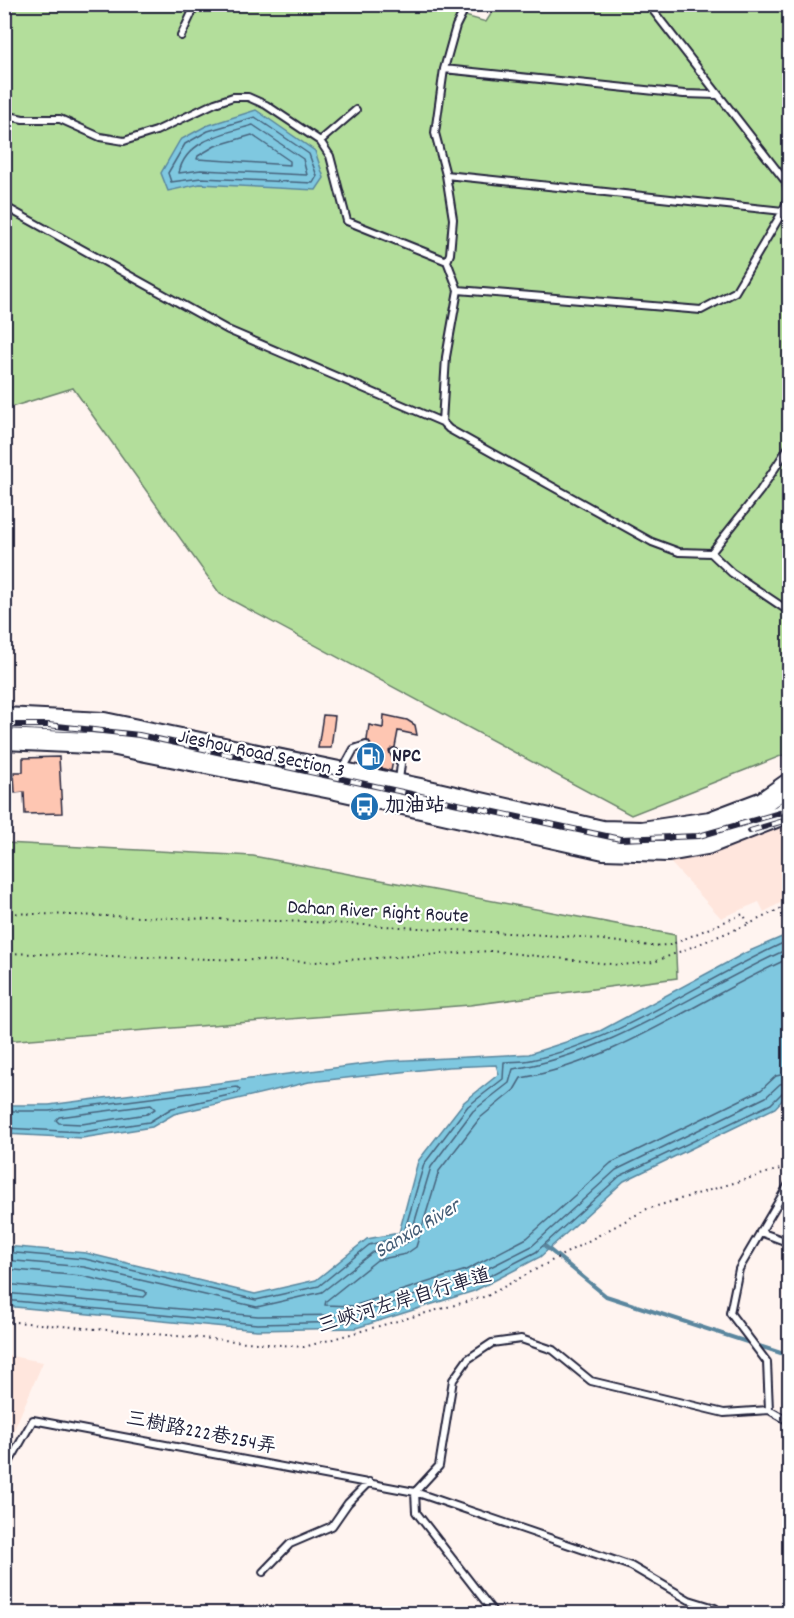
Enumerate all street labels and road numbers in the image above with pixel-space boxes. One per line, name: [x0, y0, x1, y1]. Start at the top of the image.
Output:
street label: Jieshou Road Section 3: [175, 724, 347, 786]
street label: Dahan River Right Route: [287, 894, 469, 932]
street label: 三峽河左岸自行車道: [315, 1262, 495, 1342]
street label: 三樹路222巷254弄: [123, 1406, 279, 1462]

